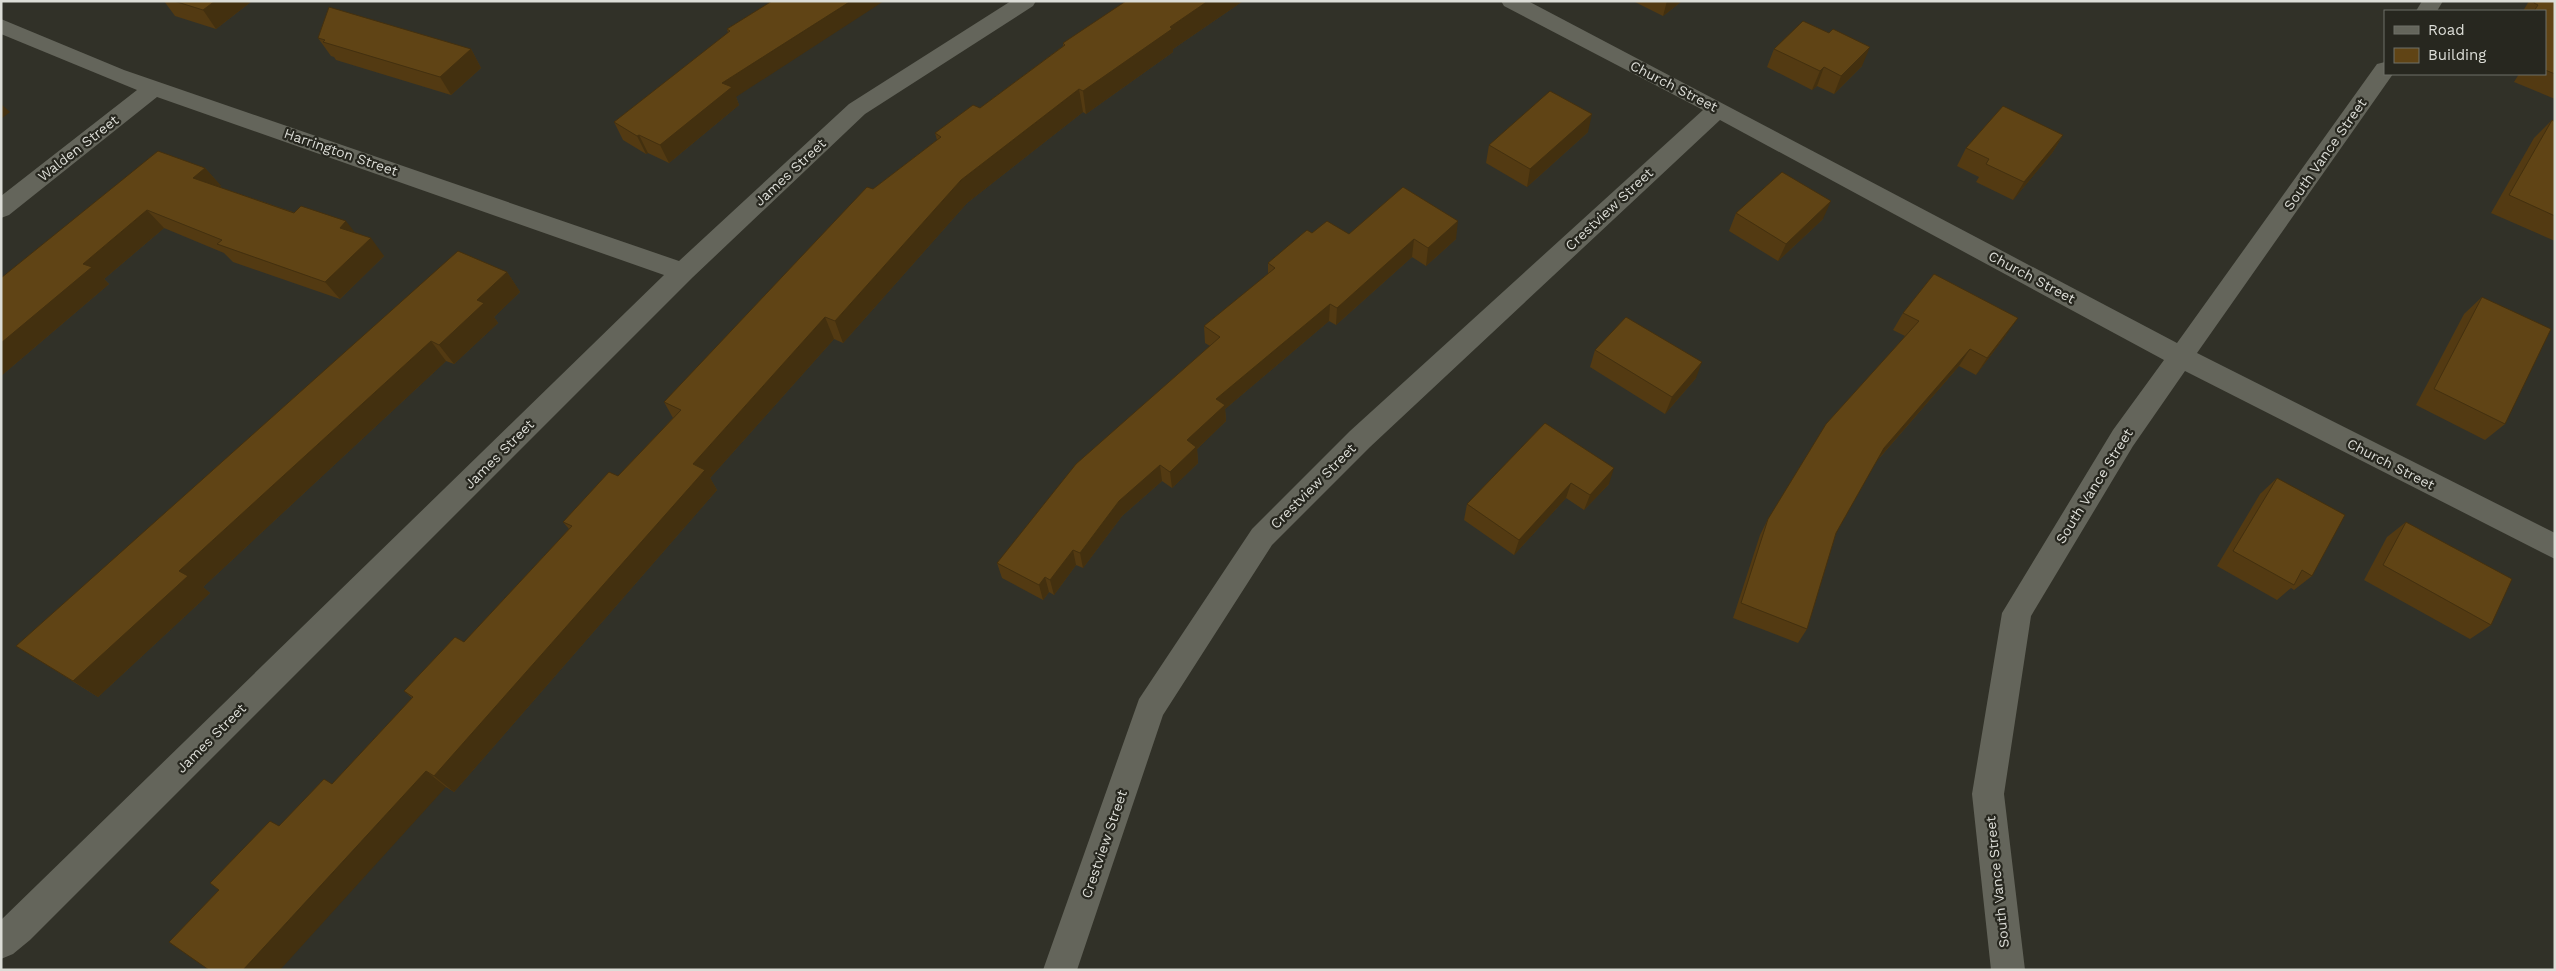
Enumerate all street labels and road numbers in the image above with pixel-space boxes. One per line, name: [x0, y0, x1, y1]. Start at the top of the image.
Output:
street label: Church Street: [1628, 57, 1720, 115]
street label: South Vance Street: [2280, 95, 2370, 213]
street label: Walden Street: [35, 112, 121, 184]
street label: Harrington Street: [282, 125, 400, 179]
street label: James Street: [751, 135, 829, 209]
street label: Crestview Street: [1562, 164, 1656, 254]
street label: Church Street: [1986, 247, 2078, 307]
street label: James Street: [461, 416, 537, 492]
street label: South Vance Street: [2052, 425, 2136, 546]
street label: Church Street: [2345, 435, 2437, 493]
street label: Crestview Street: [1267, 440, 1359, 532]
street label: James Street: [173, 700, 249, 776]
street label: Crestview Street: [1078, 788, 1130, 900]
street label: South Vance Street: [1982, 815, 2012, 949]

